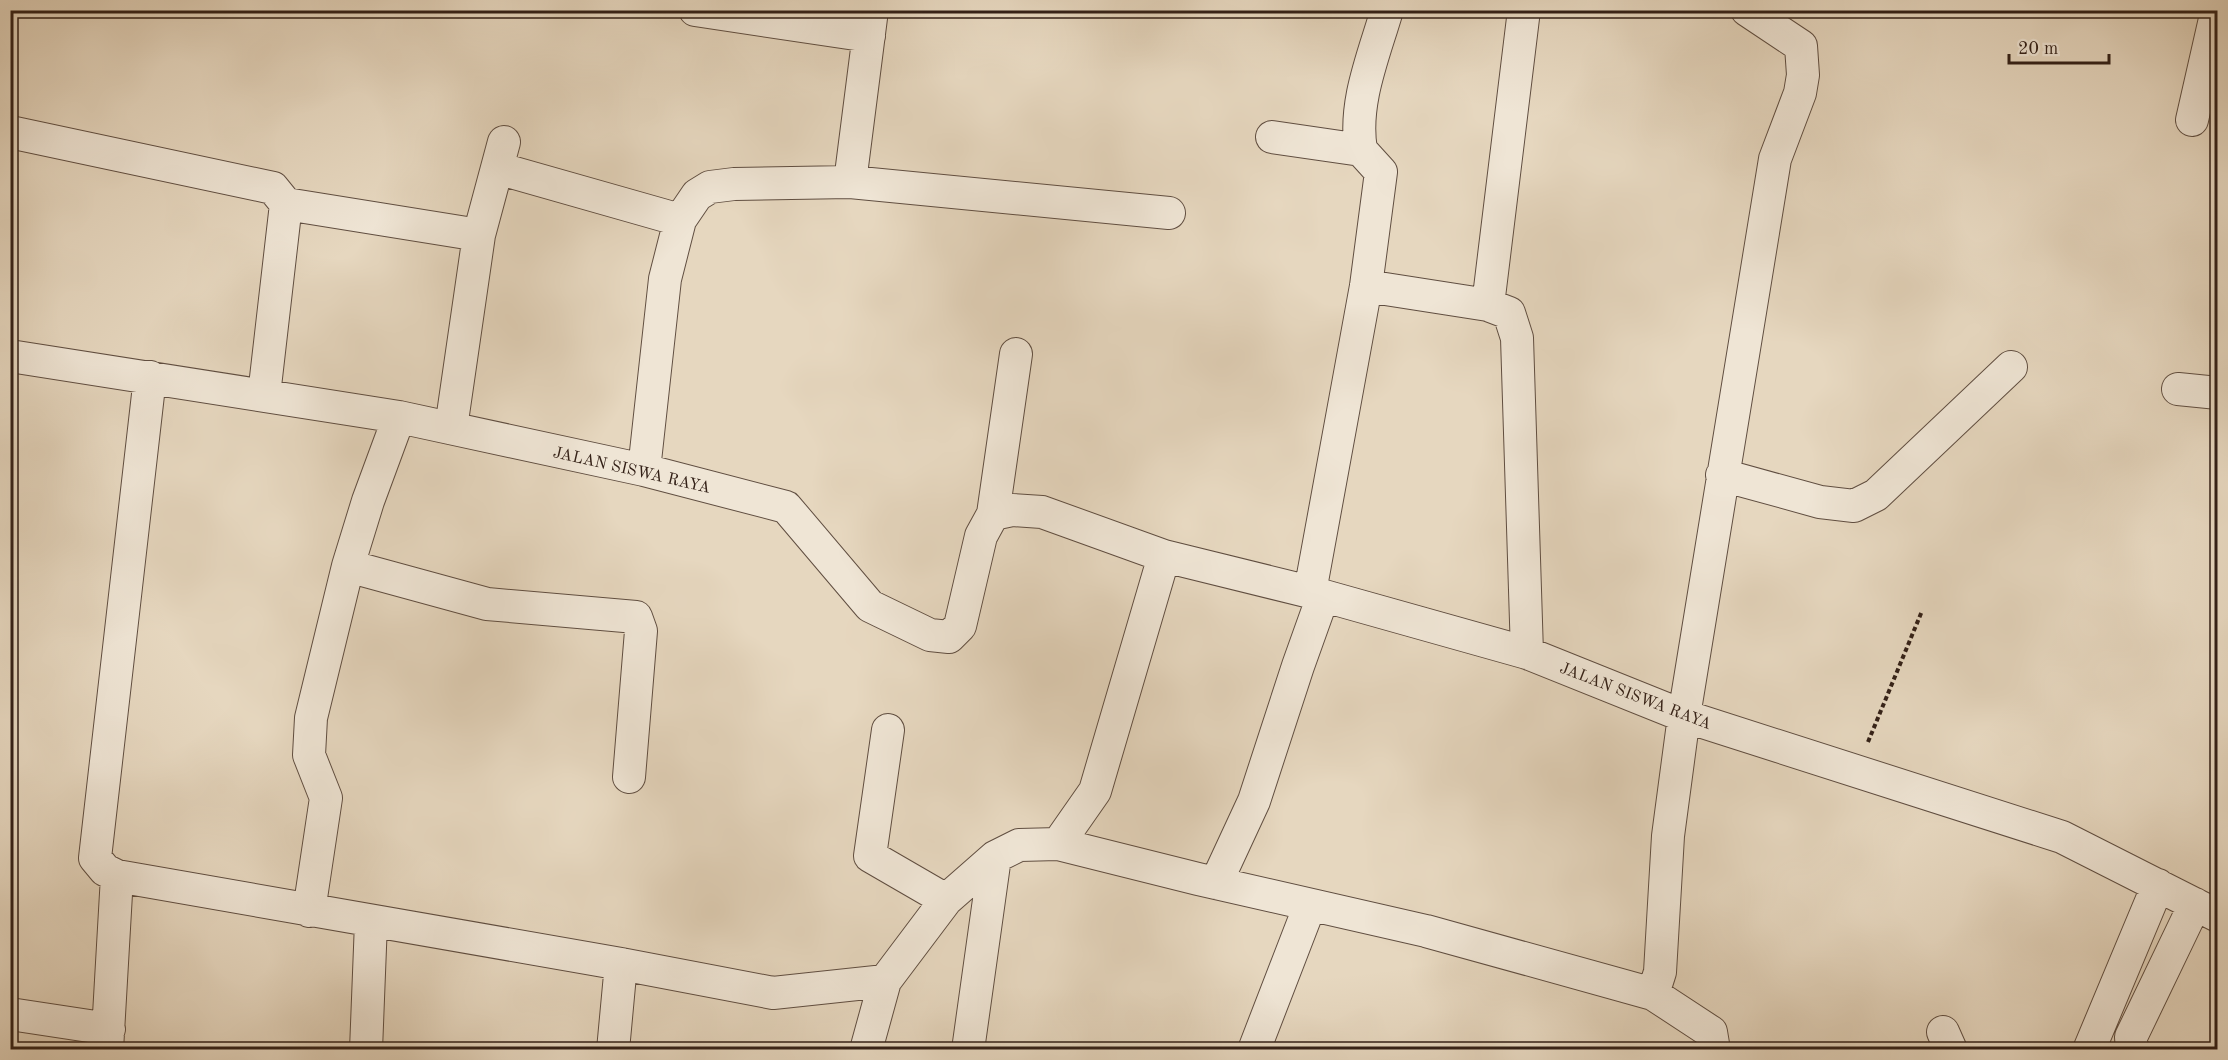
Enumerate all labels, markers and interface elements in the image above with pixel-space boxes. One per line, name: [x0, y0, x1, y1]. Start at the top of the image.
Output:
scale bar: [2009, 27, 2110, 65]
text: 20 m: [2018, 40, 2058, 58]
street label: JALAN SISWA RAYA: [551, 445, 712, 497]
street label: JALAN SISWA RAYA: [1557, 661, 1713, 733]

